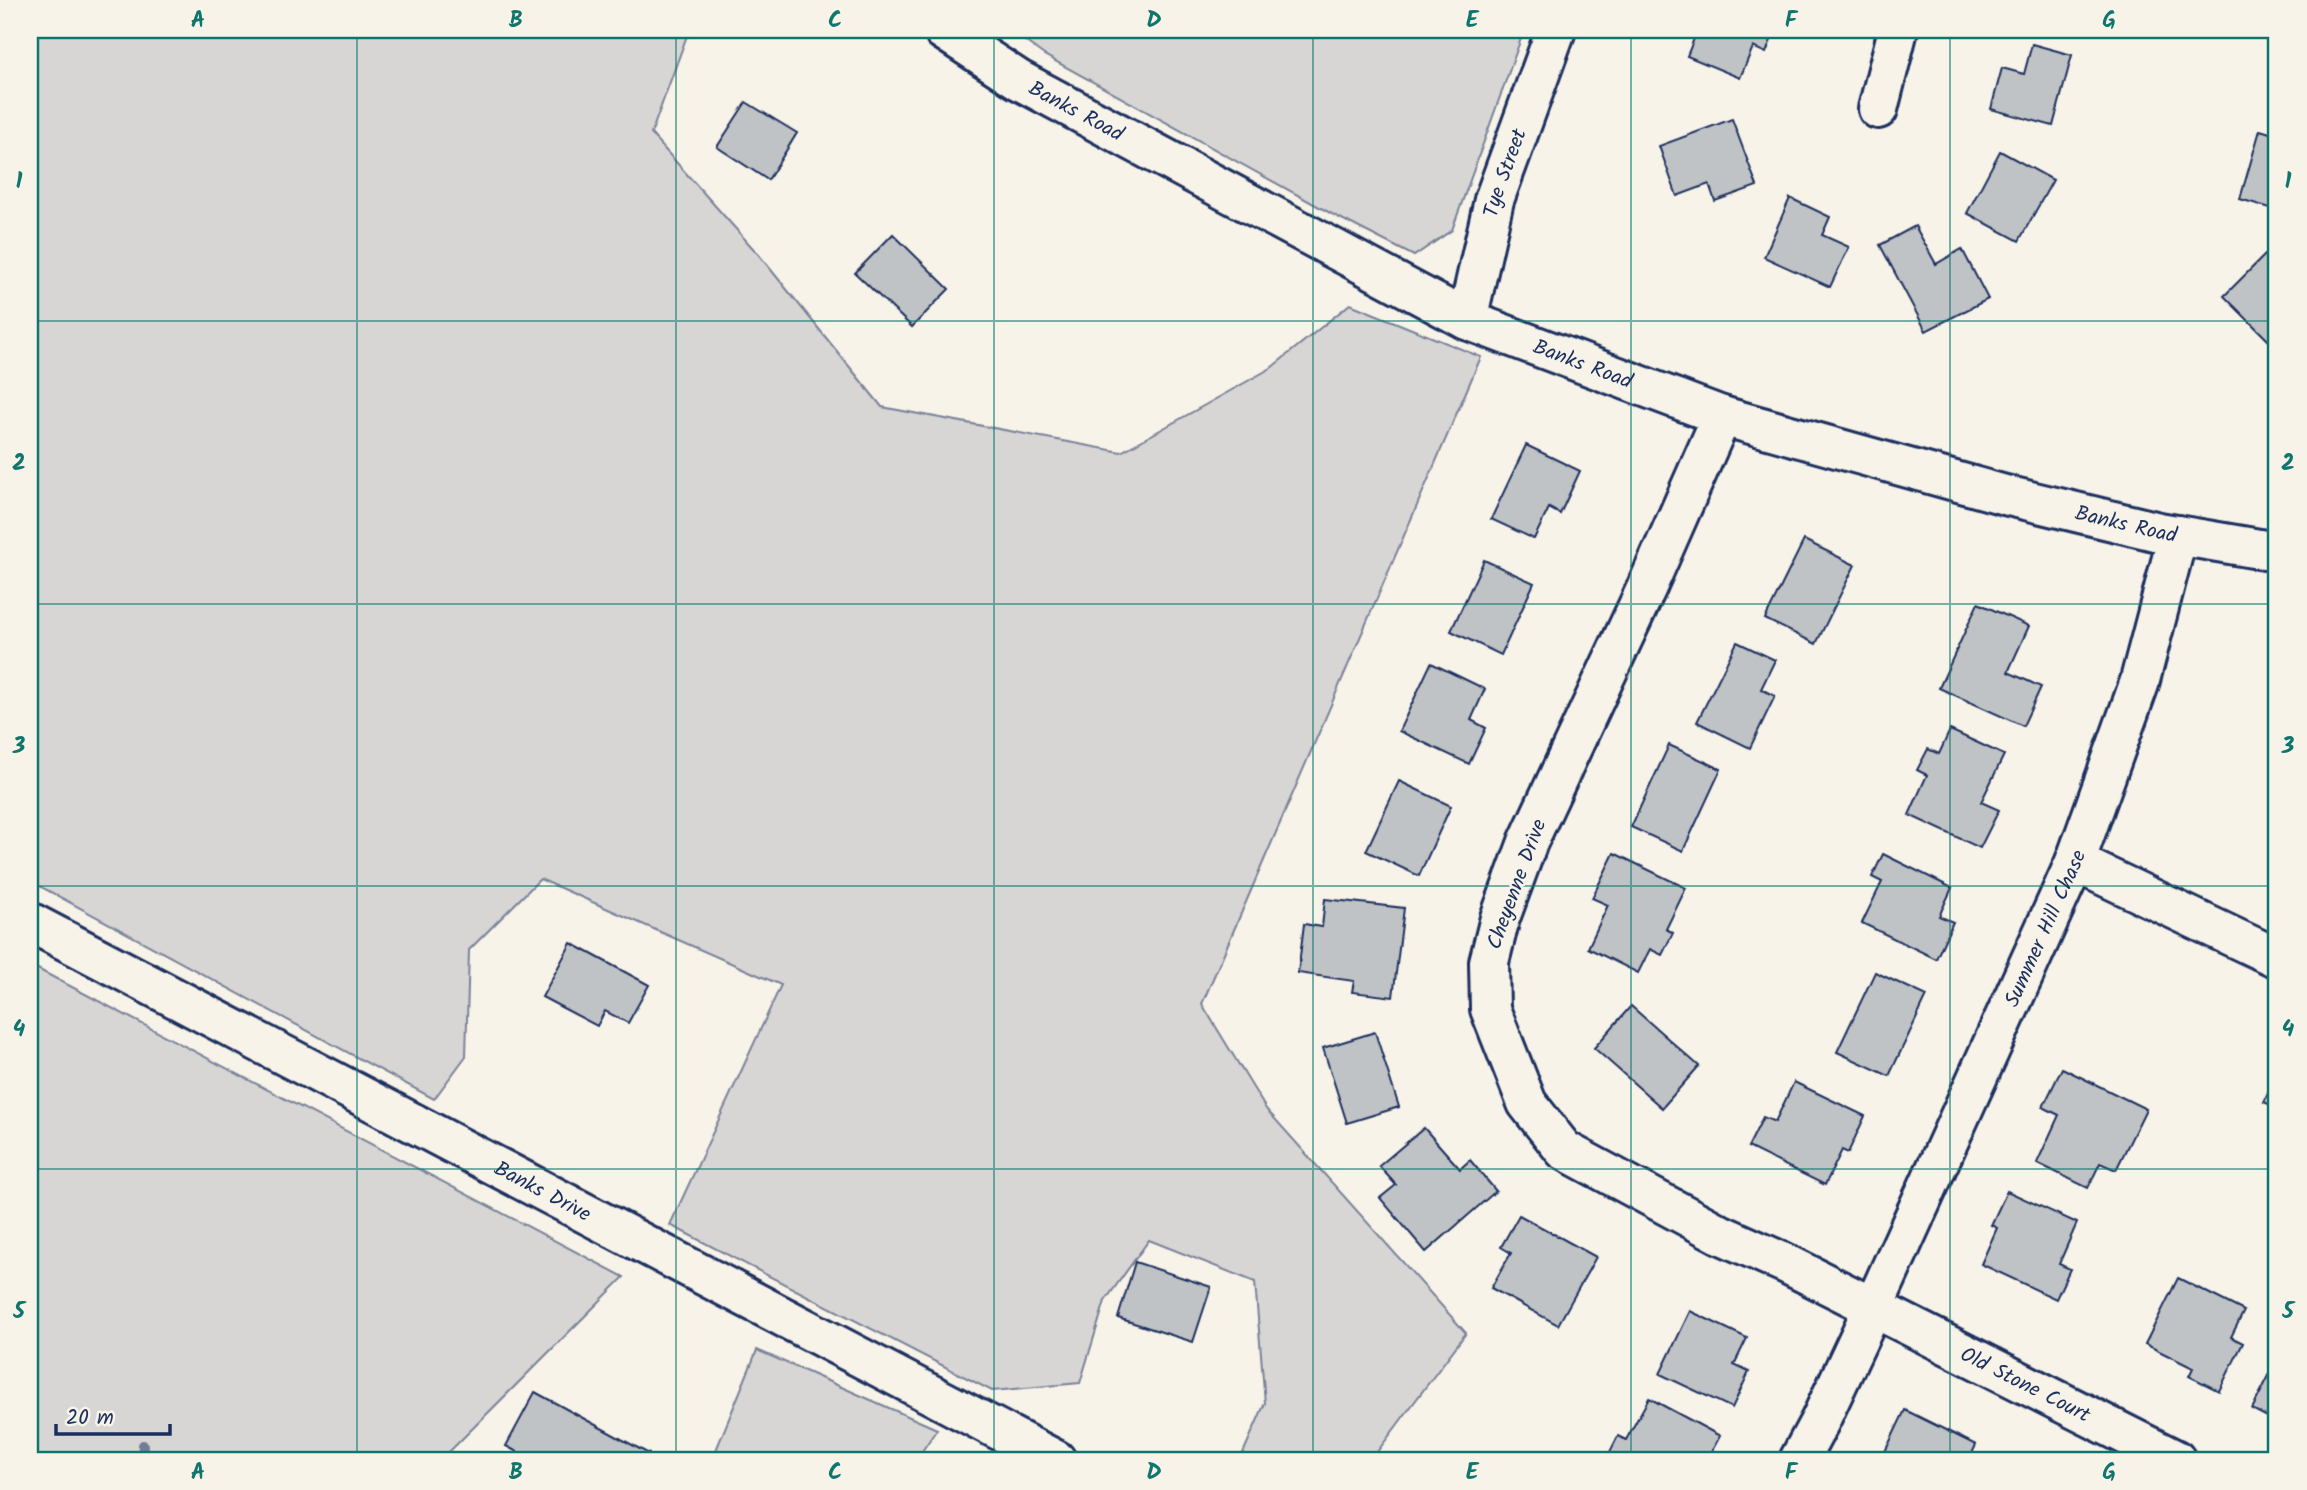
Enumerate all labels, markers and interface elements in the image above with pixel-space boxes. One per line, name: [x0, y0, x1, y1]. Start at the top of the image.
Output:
text: A: [191, 3, 205, 39]
text: B: [509, 3, 523, 39]
text: C: [828, 3, 842, 39]
text: D: [1146, 3, 1162, 39]
text: E: [1466, 3, 1480, 39]
text: F: [1785, 3, 1799, 39]
text: G: [2102, 3, 2116, 39]
street label: Banks Road: [1022, 73, 1130, 151]
street label: Tye Street: [1476, 123, 1537, 221]
text: 1: [16, 164, 23, 200]
text: 1: [2285, 164, 2292, 200]
street label: Banks Road: [1528, 331, 1637, 399]
text: 2: [12, 446, 26, 482]
text: 2: [2281, 446, 2295, 482]
street label: Banks Road: [2071, 497, 2180, 553]
text: 3: [12, 729, 26, 765]
text: 3: [2281, 729, 2295, 765]
street label: Cheyenne Drive: [1479, 814, 1556, 954]
street label: Summer Hill Chase: [1996, 845, 2096, 1013]
text: 4: [13, 1012, 26, 1048]
text: 4: [2282, 1012, 2295, 1048]
street label: Banks Drive: [488, 1153, 597, 1232]
text: 5: [12, 1294, 27, 1330]
text: 5: [2281, 1294, 2296, 1330]
street label: Old Stone Court: [1954, 1339, 2097, 1433]
scale bar: [56, 1392, 170, 1436]
text: 20 m: [66, 1402, 114, 1435]
text: A: [191, 1455, 205, 1490]
text: B: [509, 1455, 523, 1490]
text: C: [828, 1455, 842, 1490]
text: D: [1146, 1455, 1162, 1490]
text: E: [1466, 1455, 1480, 1490]
text: F: [1785, 1455, 1799, 1490]
text: G: [2102, 1455, 2116, 1490]

